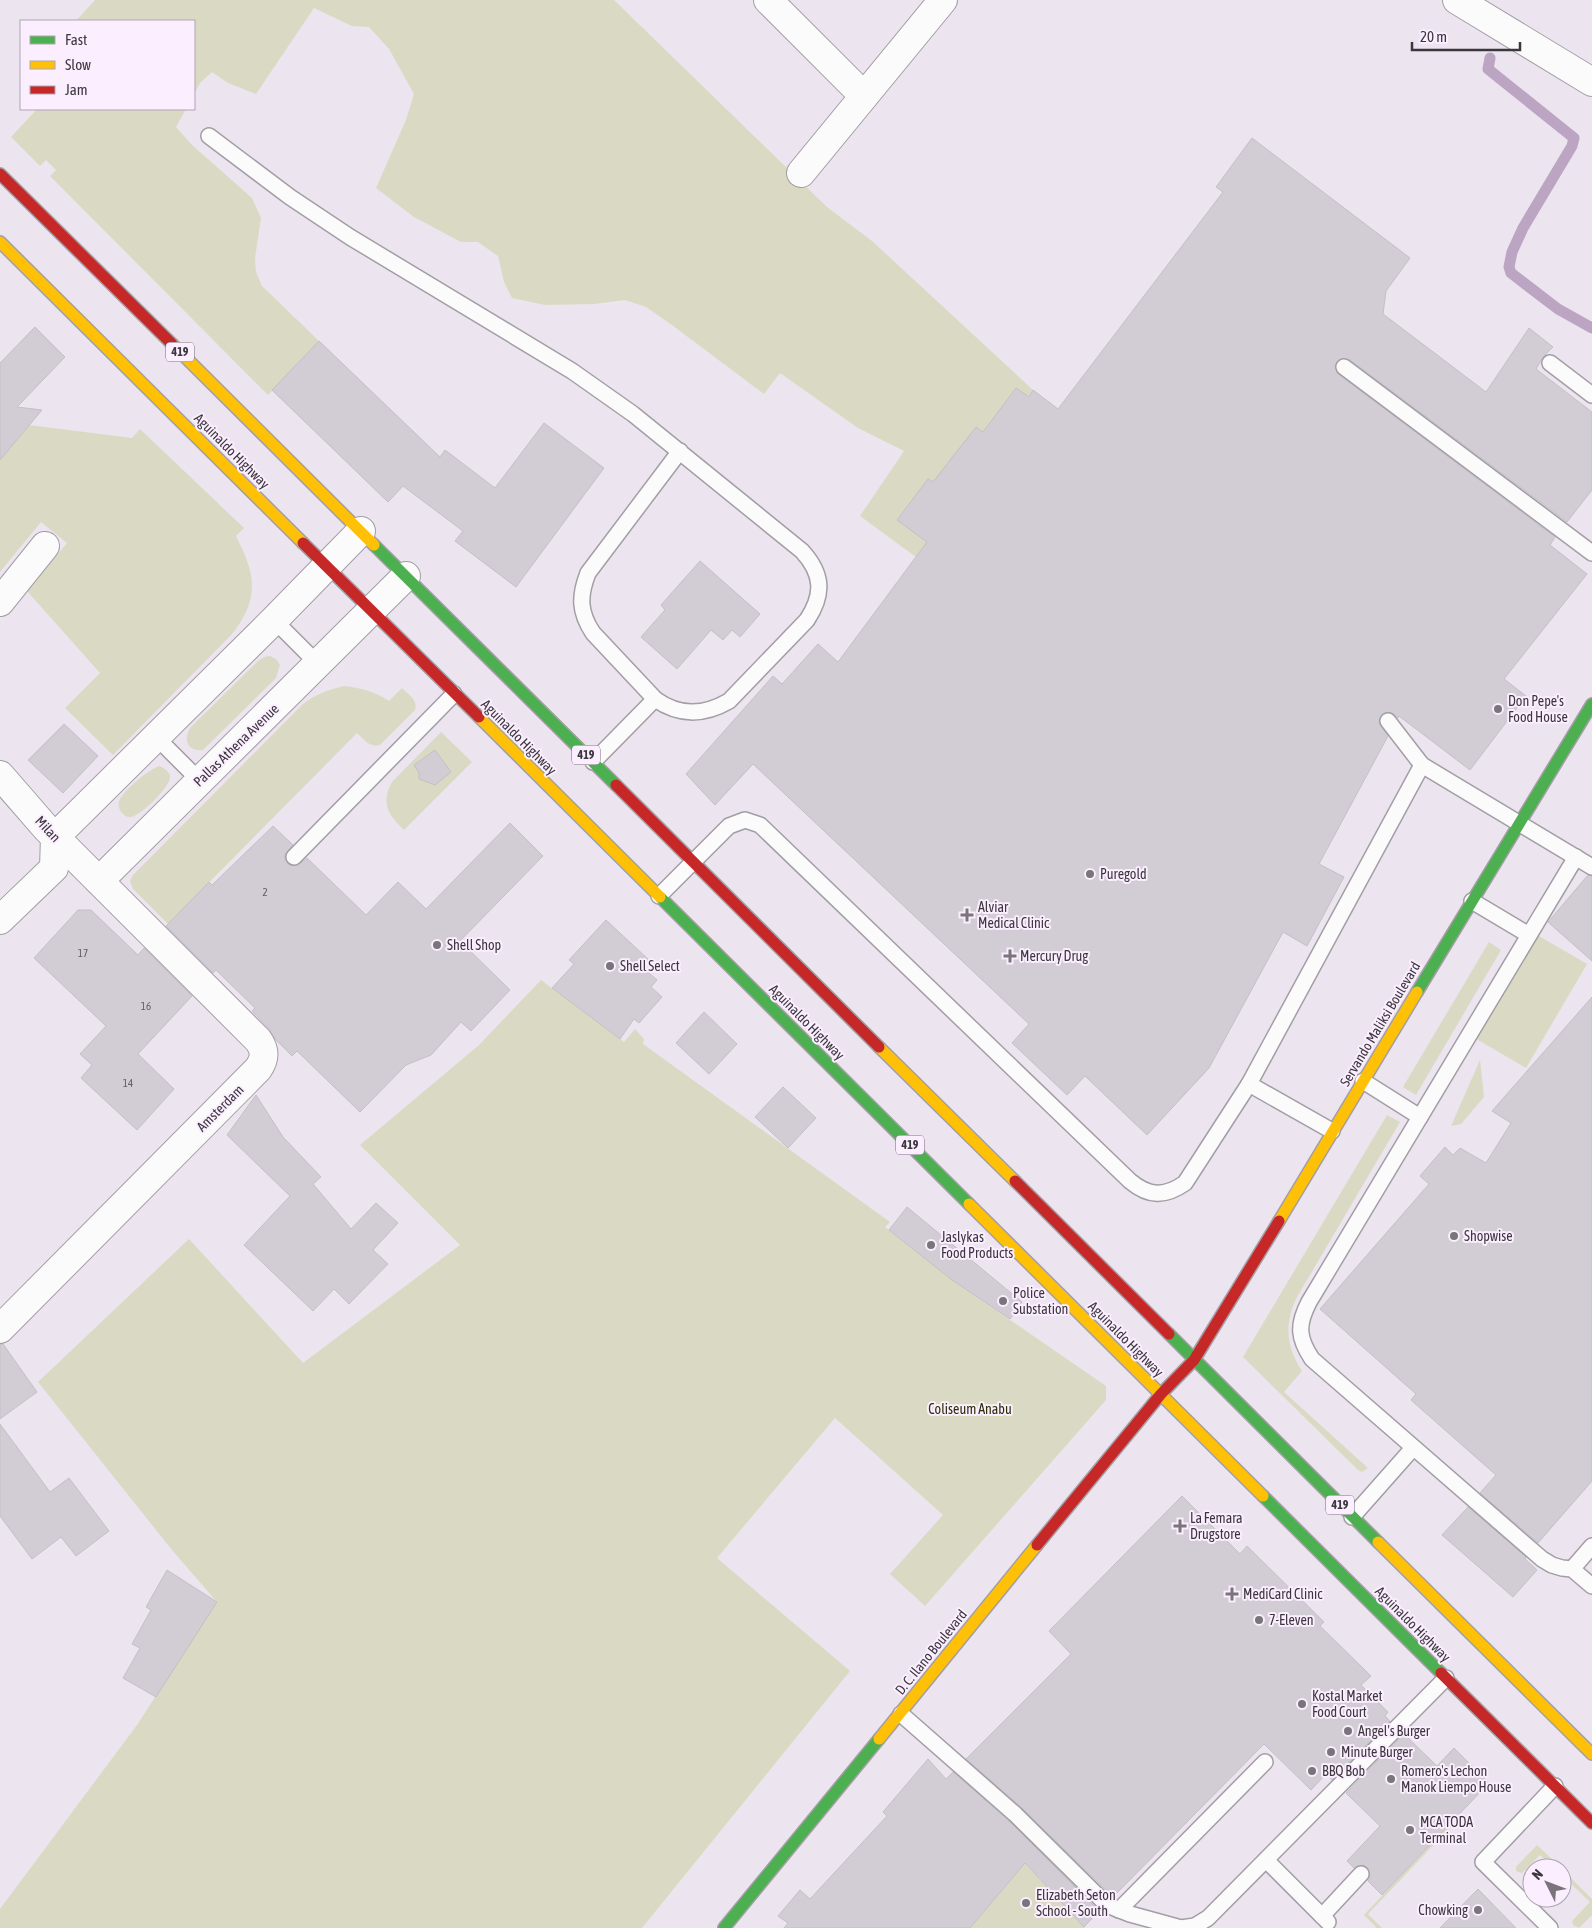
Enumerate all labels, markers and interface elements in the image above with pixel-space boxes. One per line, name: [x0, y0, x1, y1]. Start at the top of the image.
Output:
legend: [20, 20, 195, 110]
scale bar: [1412, 20, 1520, 52]
text: 20 m: [1420, 28, 1447, 45]
text: Fast: [65, 31, 87, 48]
text: Slow: [65, 56, 91, 73]
text: Jam: [65, 81, 88, 98]
road number: 419: [166, 342, 194, 362]
street label: Aguinaldo Highway: [191, 410, 273, 492]
place label: Don Pepe's Food House: [1508, 693, 1568, 725]
street label: Aguinaldo Highway: [478, 696, 560, 778]
street label: Pallas Athena Avenue: [190, 700, 282, 790]
marker: Don Pepe's Food House: [1492, 703, 1504, 715]
road number: 419: [572, 746, 600, 764]
street label: Milan: [32, 813, 64, 845]
place label: Puregold: [1100, 866, 1147, 882]
marker: Puregold: [1084, 868, 1096, 880]
house number: 2: [262, 886, 268, 898]
place label: Alviar Medical Clinic: [978, 899, 1050, 931]
marker: Alviar Medical Clinic: [960, 908, 974, 922]
place label: Shell Shop: [447, 937, 502, 953]
marker: Shell Shop: [431, 939, 443, 951]
house number: 17: [78, 947, 88, 959]
place label: Mercury Drug: [1020, 948, 1088, 964]
marker: Mercury Drug: [1004, 950, 1016, 962]
place label: Shell Select: [620, 958, 680, 974]
street label: Servando Maliksi Boulevard: [1337, 959, 1423, 1089]
marker: Shell Select: [604, 960, 616, 972]
street label: Aguinaldo Highway: [766, 981, 848, 1063]
house number: 16: [141, 1000, 151, 1012]
house number: 14: [123, 1077, 133, 1089]
street label: Amsterdam: [193, 1081, 247, 1135]
road number: 419: [896, 1136, 924, 1154]
place label: Shopwise: [1464, 1228, 1513, 1244]
place label: Jaslykas Food Products: [941, 1229, 1013, 1261]
marker: Shopwise: [1448, 1230, 1460, 1242]
marker: Jaslykas Food Products: [925, 1239, 937, 1251]
place label: Police Substation: [1013, 1285, 1068, 1317]
marker: Police Substation: [997, 1295, 1009, 1307]
street label: Aguinaldo Highway: [1085, 1298, 1167, 1380]
park label: Coliseum Anabu: [928, 1401, 1012, 1417]
road number: 419: [1326, 1496, 1354, 1514]
place label: La Femara Drugstore: [1190, 1510, 1243, 1542]
marker: La Femara Drugstore: [1174, 1520, 1186, 1532]
street label: Aguinaldo Highway: [1372, 1583, 1454, 1665]
place label: MediCard Clinic: [1243, 1586, 1323, 1602]
marker: MediCard Clinic: [1225, 1587, 1239, 1601]
street label: D. C. Ilano Boulevard: [892, 1606, 970, 1698]
place label: 7-Eleven: [1269, 1612, 1314, 1628]
marker: 7-Eleven: [1253, 1614, 1265, 1626]
place label: Kostal Market Food Court: [1312, 1688, 1383, 1720]
marker: Kostal Market Food Court: [1296, 1698, 1308, 1710]
place label: Angel's Burger: [1358, 1723, 1431, 1739]
marker: Angel's Burger: [1342, 1725, 1354, 1737]
place label: Minute Burger: [1341, 1744, 1414, 1760]
marker: Minute Burger: [1325, 1746, 1337, 1758]
place label: BBQ Bob: [1322, 1763, 1366, 1779]
place label: Romero's Lechon Manok Liempo House: [1401, 1763, 1511, 1795]
marker: BBQ Bob: [1306, 1765, 1318, 1777]
marker: Romero's Lechon Manok Liempo House: [1385, 1773, 1397, 1785]
place label: MCA TODA Terminal: [1420, 1814, 1473, 1846]
marker: MCA TODA Terminal: [1404, 1824, 1416, 1836]
north arrow: [1522, 1858, 1572, 1908]
text: N: [1529, 1866, 1546, 1883]
place label: Elizabeth Seton School - South: [1036, 1887, 1116, 1919]
marker: Elizabeth Seton School - South: [1020, 1897, 1032, 1909]
place label: Chowking: [1418, 1902, 1468, 1918]
marker: Chowking: [1472, 1904, 1484, 1916]

